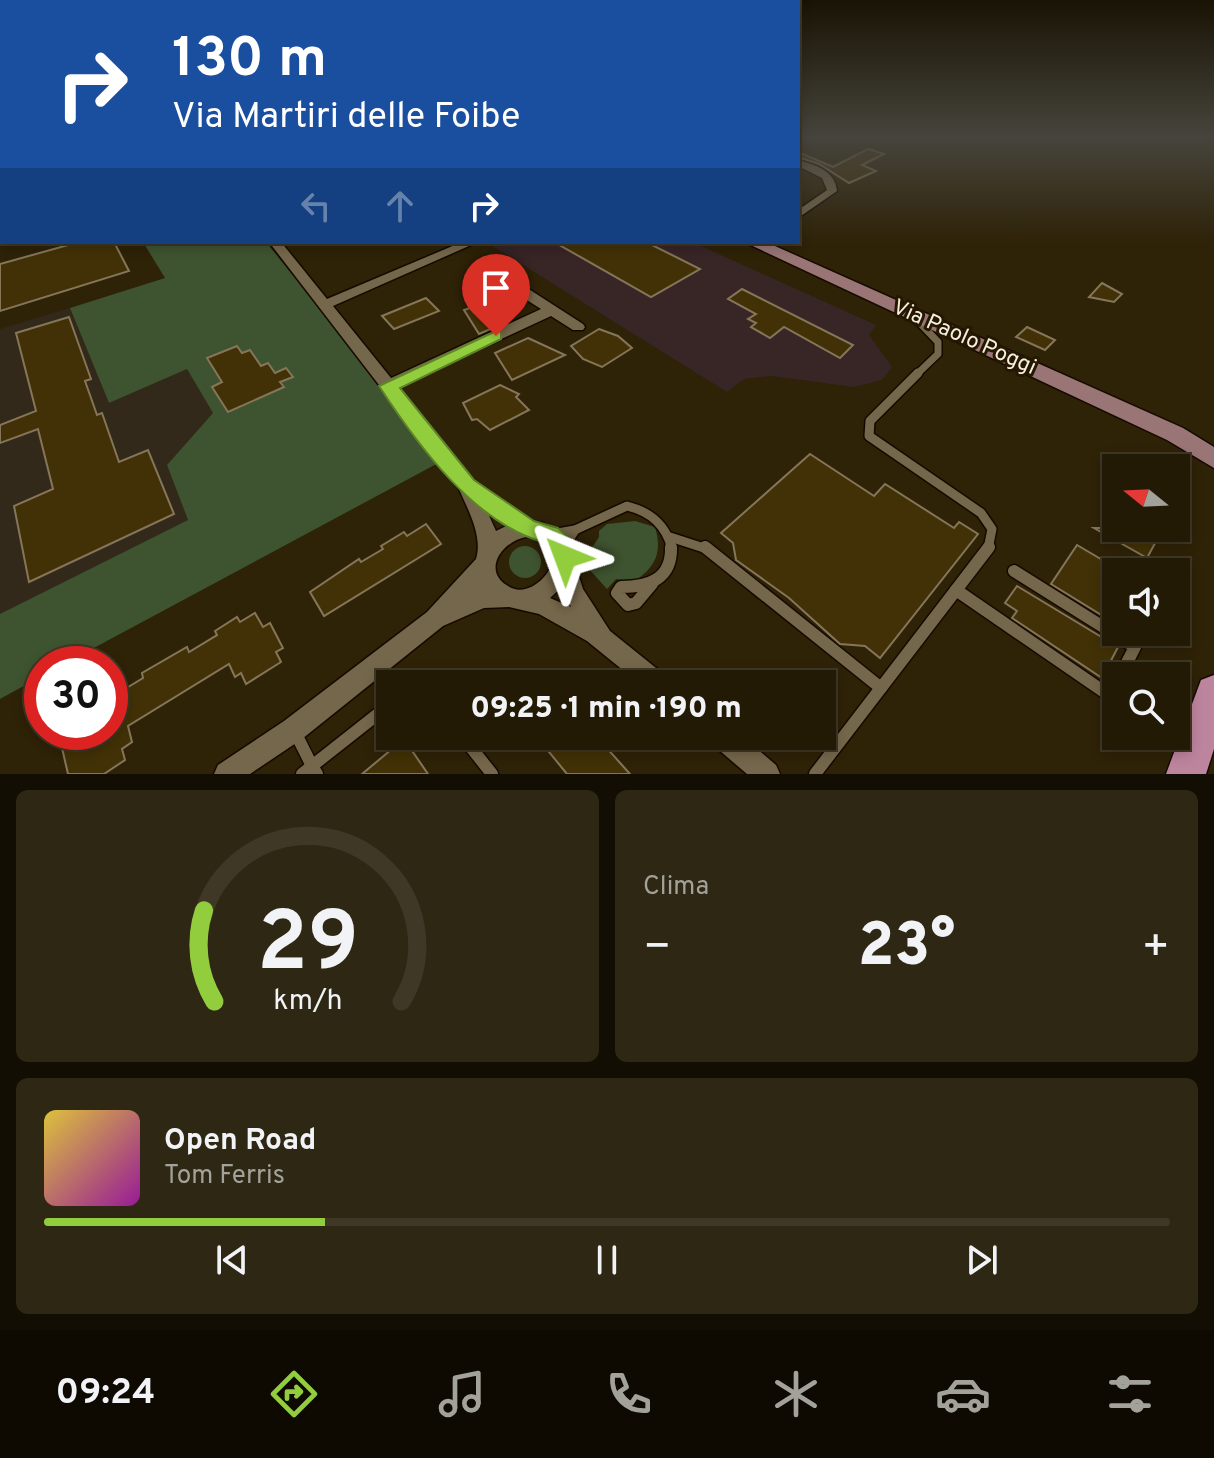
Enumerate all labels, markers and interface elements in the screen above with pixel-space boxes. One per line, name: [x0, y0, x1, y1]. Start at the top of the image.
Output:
text: 130 m: [172, 26, 327, 96]
icon: right: [40, 32, 144, 136]
text: Via Martiri delle Foibe: [172, 95, 520, 141]
icon: left: [294, 184, 338, 228]
icon: ahead: [378, 184, 422, 228]
icon: right: [462, 184, 506, 228]
pin: [462, 254, 530, 336]
icon: arrive: [474, 266, 518, 310]
street label: Via Paolo Poggi: [888, 294, 1040, 382]
north arrow: [1102, 454, 1190, 542]
map controls: [1102, 454, 1190, 750]
position arrow: [523, 515, 607, 599]
button: sound: [1102, 558, 1190, 646]
speed limit sign: 30: [24, 646, 128, 750]
button: search: [1102, 662, 1190, 750]
text: 09:25 · 1 min · 190 m: [470, 691, 742, 728]
text: Clima: [643, 871, 709, 904]
text: 29: [257, 895, 359, 1000]
text: 23°: [858, 911, 955, 987]
text: −: [643, 921, 671, 977]
text: +: [1142, 921, 1170, 977]
text: km/h: [273, 984, 342, 1020]
text: Open Road: [164, 1123, 316, 1160]
text: Tom Ferris: [164, 1160, 285, 1193]
icon: previous: [210, 1238, 254, 1282]
icon: pause: [585, 1238, 629, 1282]
icon: next: [960, 1238, 1004, 1282]
icon: directions: [266, 1366, 322, 1422]
icon: music: [434, 1366, 490, 1422]
icon: phone: [601, 1366, 657, 1422]
icon: climate: [768, 1366, 824, 1422]
icon: car: [935, 1366, 991, 1422]
icon: filters: [1102, 1366, 1158, 1422]
text: 09:24: [56, 1371, 155, 1417]

